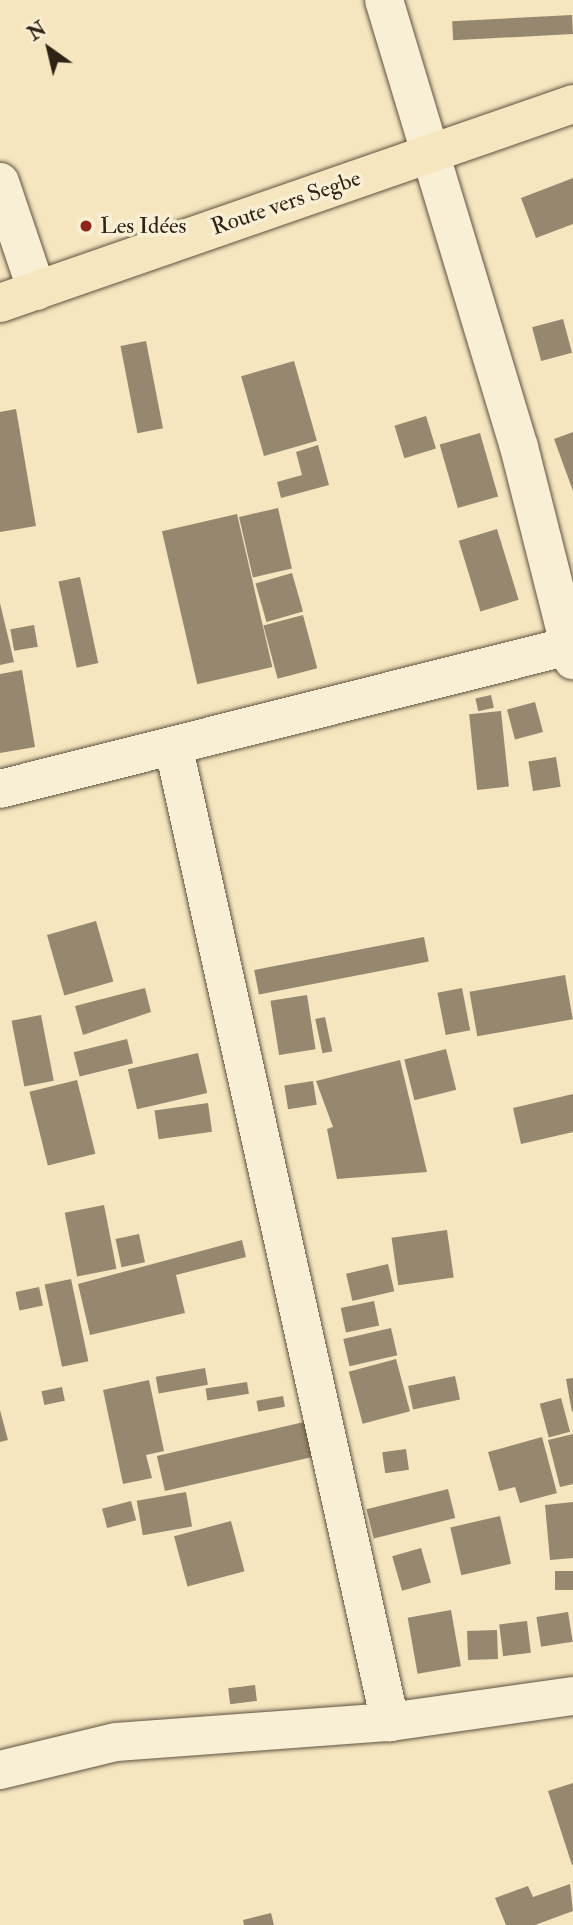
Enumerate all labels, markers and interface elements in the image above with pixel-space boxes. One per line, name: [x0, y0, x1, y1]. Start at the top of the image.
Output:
north arrow: [14, 14, 84, 84]
text: N: [23, 17, 51, 46]
street label: Route vers Segbe: [208, 165, 364, 241]
place label: Les Idées: [100, 212, 186, 240]
marker: Les Idées: [78, 218, 94, 234]

